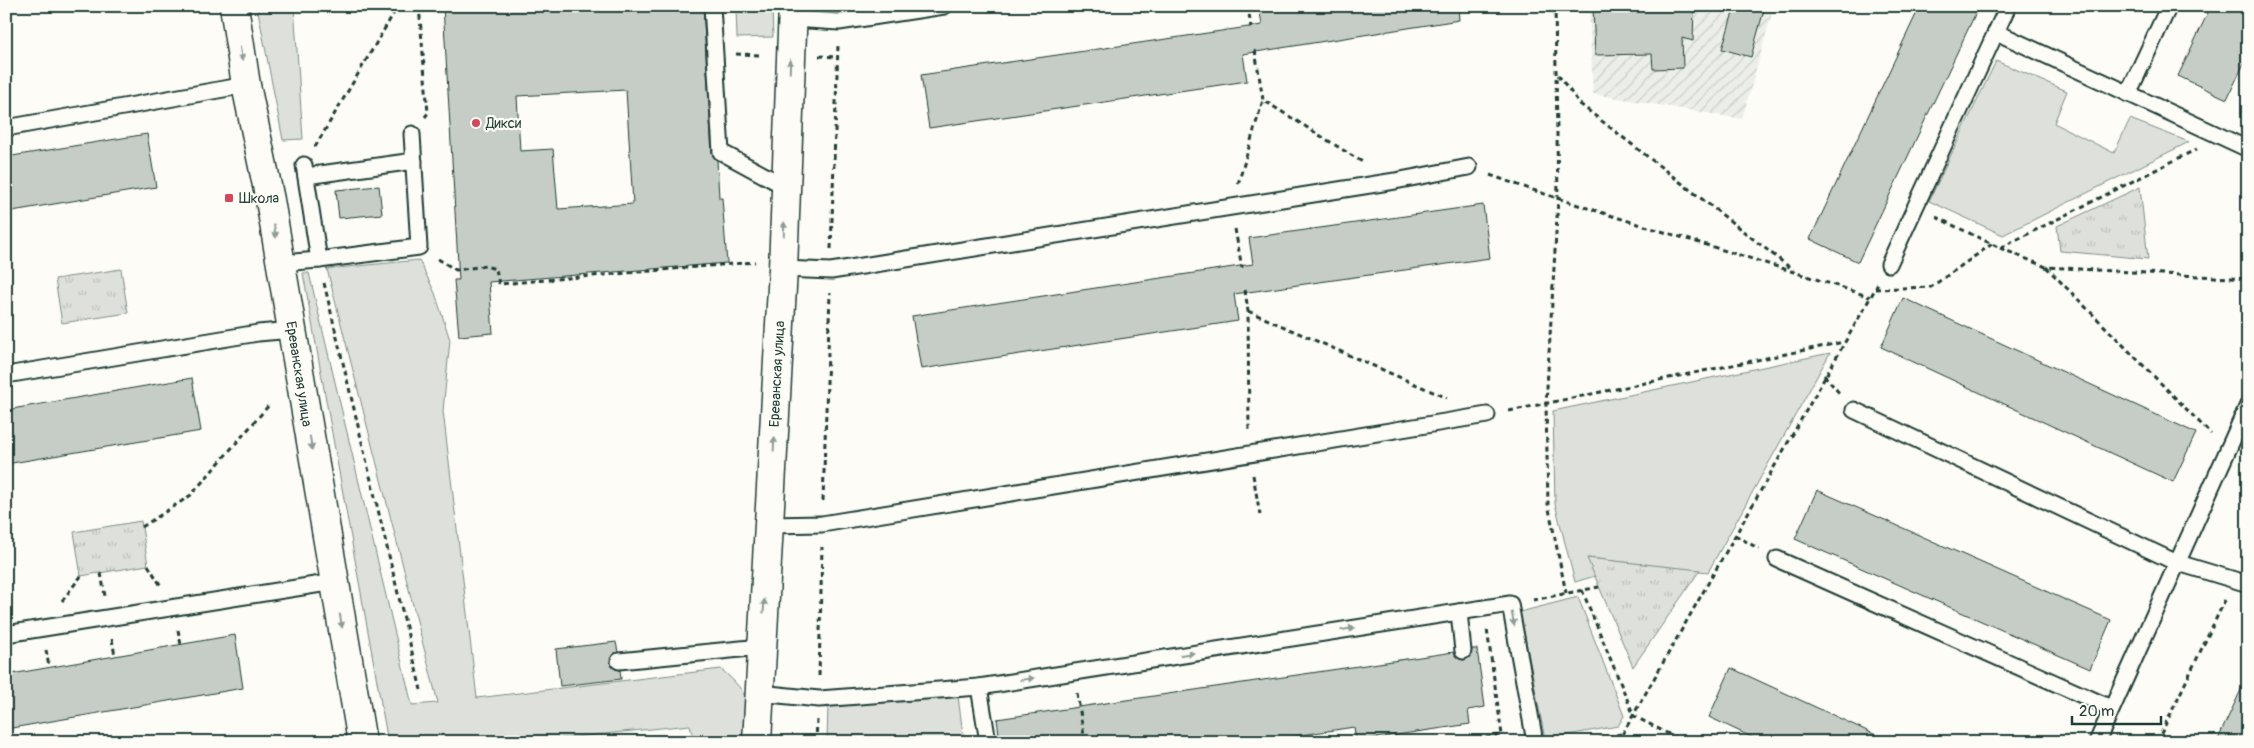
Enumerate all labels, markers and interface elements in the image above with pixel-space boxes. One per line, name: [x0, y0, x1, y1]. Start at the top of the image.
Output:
one-way arrow: [238, 47, 246, 63]
one-way arrow: [786, 58, 794, 74]
place label: Дикси: [485, 115, 521, 132]
marker: Дикси: [470, 117, 482, 129]
place label: Школа: [239, 190, 279, 207]
marker: Школа: [223, 192, 235, 204]
one-way arrow: [780, 220, 788, 236]
one-way arrow: [272, 224, 280, 240]
street label: Ереванская улица: [282, 320, 316, 428]
street label: Ереванская улица: [766, 320, 788, 428]
one-way arrow: [770, 435, 778, 451]
one-way arrow: [307, 436, 315, 452]
one-way arrow: [761, 597, 769, 613]
one-way arrow: [1510, 612, 1518, 628]
one-way arrow: [337, 613, 345, 629]
one-way arrow: [1340, 625, 1356, 633]
one-way arrow: [1180, 650, 1196, 658]
one-way arrow: [1019, 675, 1035, 683]
scale bar: [2072, 693, 2160, 725]
text: 20 m: [2079, 702, 2114, 721]

